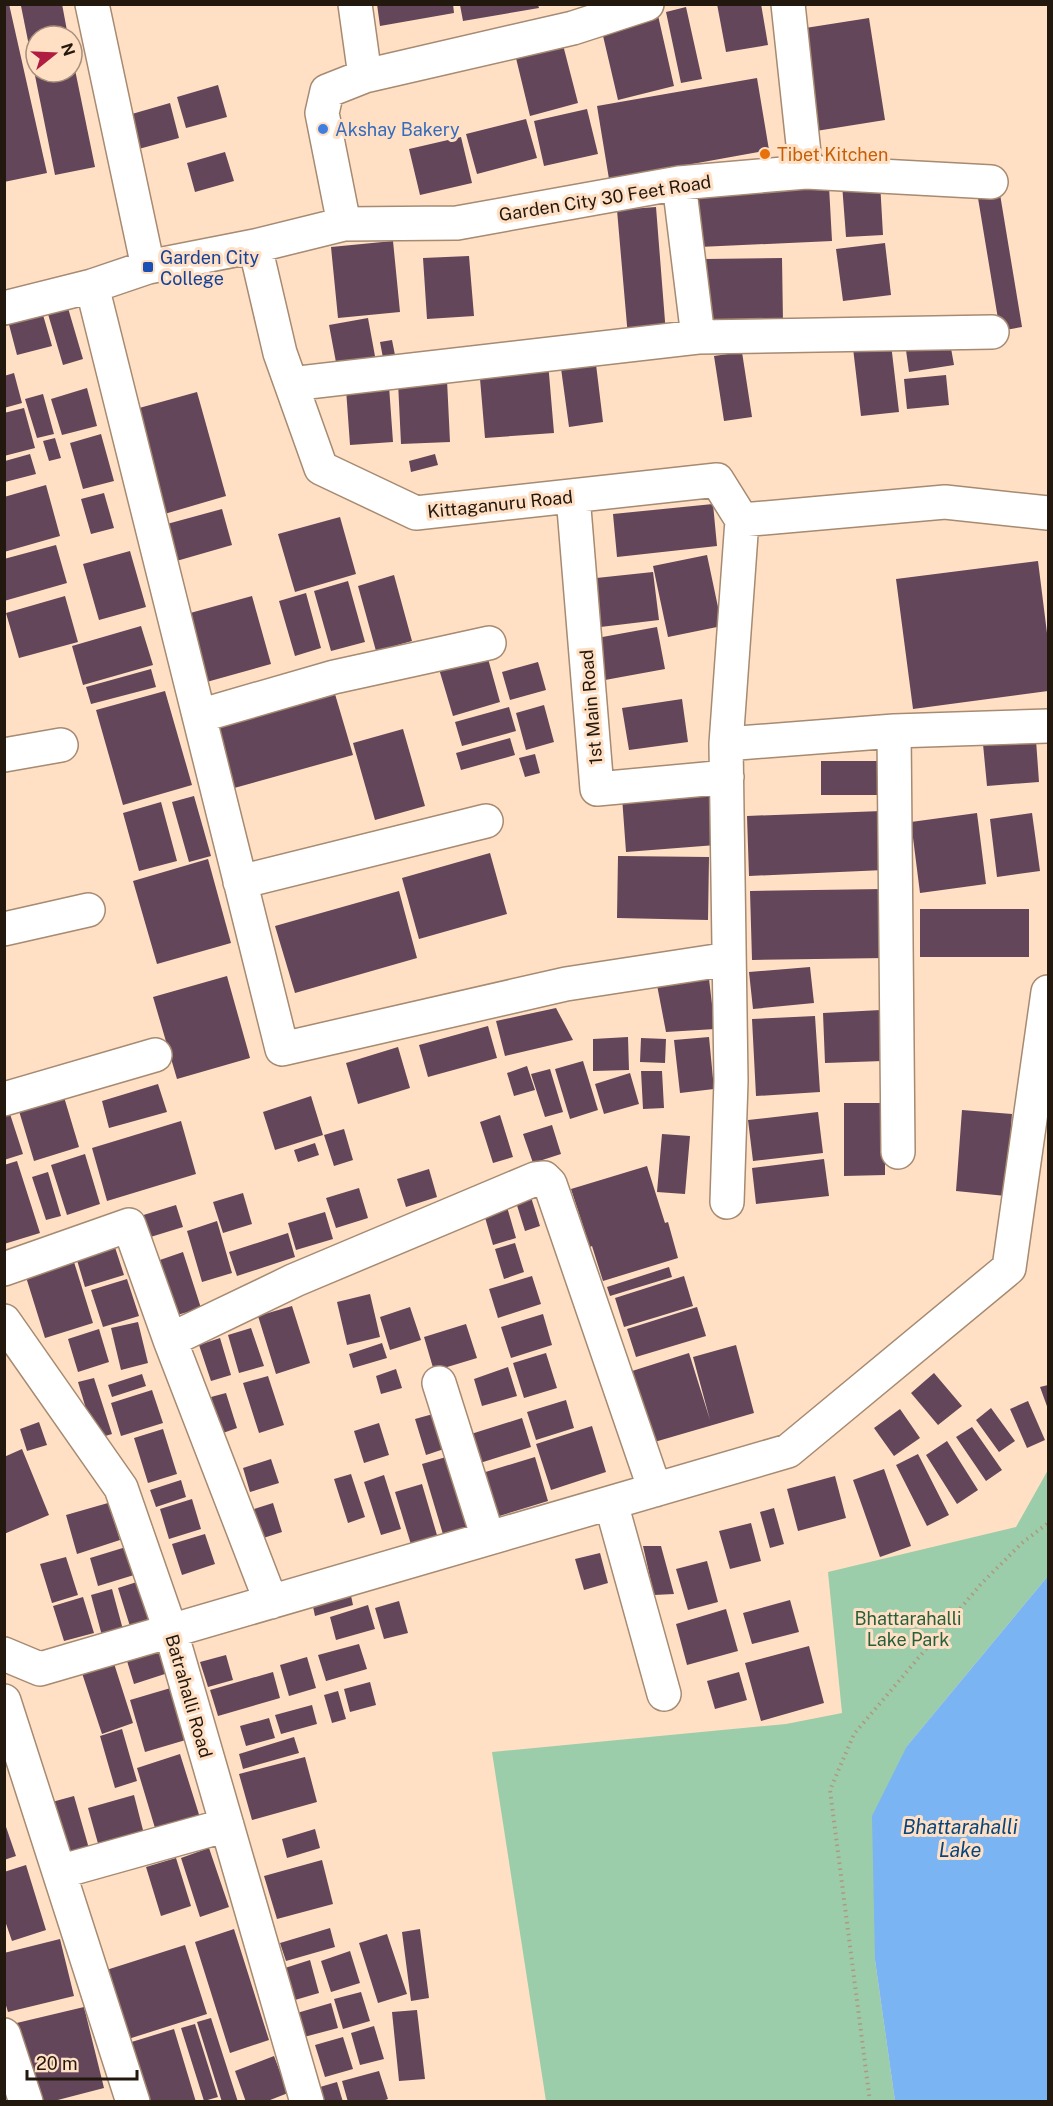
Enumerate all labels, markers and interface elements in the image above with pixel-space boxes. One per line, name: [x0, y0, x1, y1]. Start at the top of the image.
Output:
north arrow: [24, 24, 84, 84]
text: N: [57, 41, 79, 58]
place label: Akshay Bakery: [335, 119, 460, 140]
marker: Akshay Bakery: [316, 122, 330, 136]
place label: Tibet Kitchen: [777, 144, 888, 165]
marker: Tibet Kitchen: [758, 147, 772, 161]
street label: Garden City 30 Feet Road: [497, 171, 713, 225]
place label: Garden City College: [160, 247, 260, 289]
marker: Garden City College: [141, 260, 155, 274]
street label: Kittaganuru Road: [426, 486, 574, 522]
street label: 1st Main Road: [576, 649, 606, 765]
park label: Bhattarahalli Lake Park: [855, 1608, 961, 1650]
street label: Batrahalli Road: [161, 1632, 217, 1760]
water label: Bhattarahalli Lake: [902, 1815, 1018, 1862]
scale bar: [27, 2043, 136, 2081]
text: 20 m: [36, 2053, 78, 2074]

